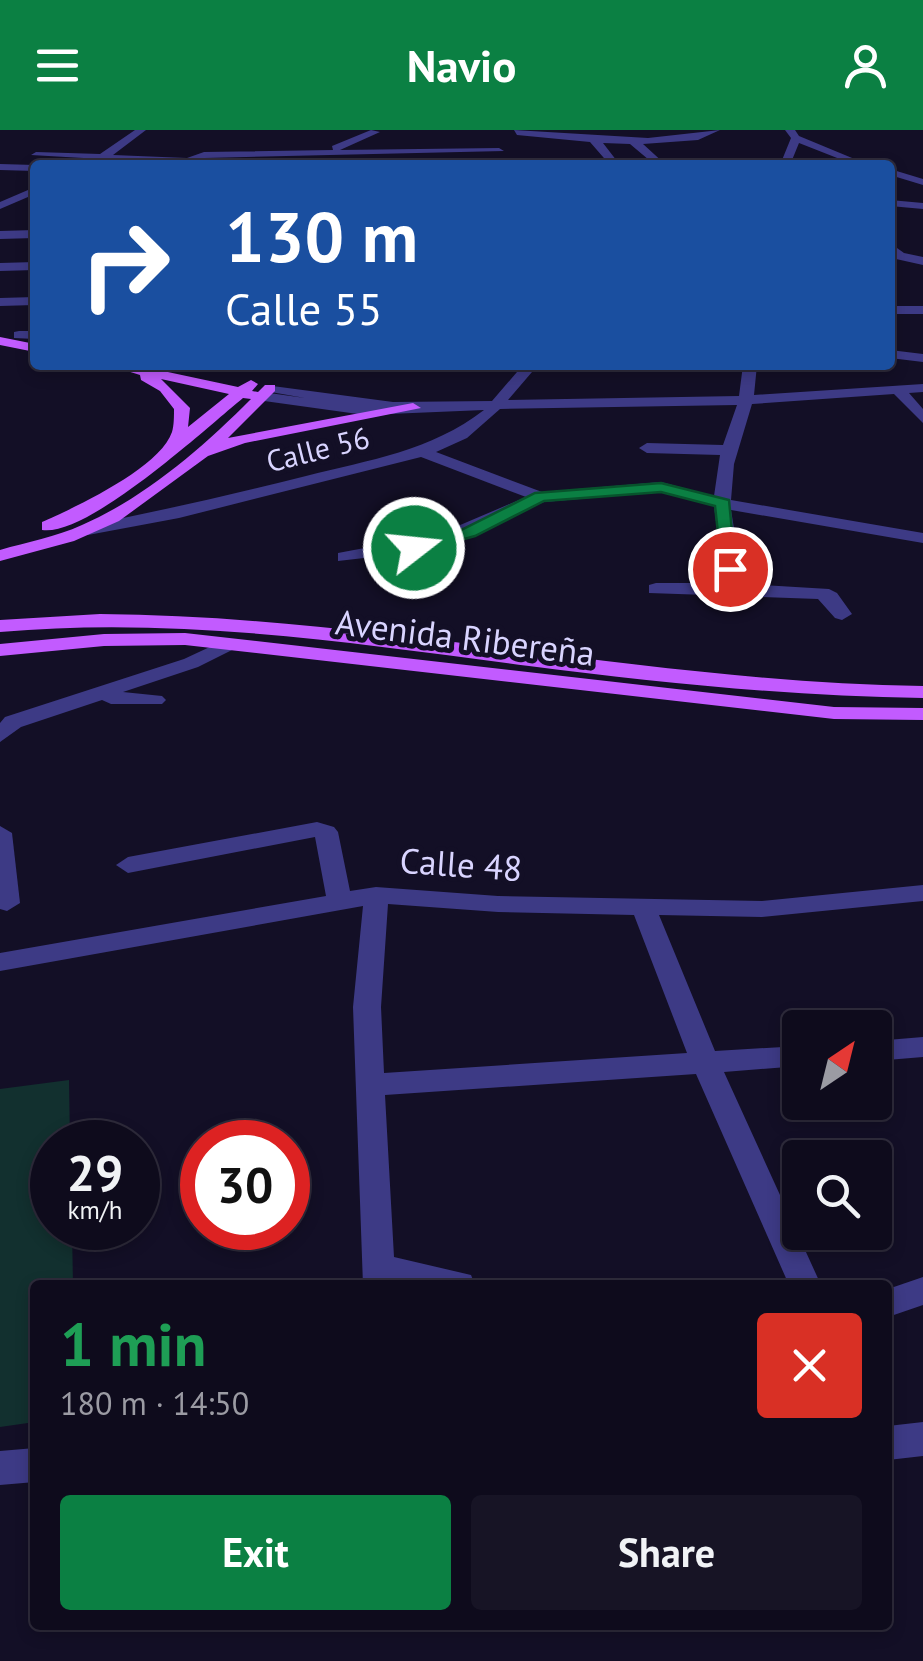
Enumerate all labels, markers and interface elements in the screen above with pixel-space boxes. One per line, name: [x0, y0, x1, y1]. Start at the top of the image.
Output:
text: Navio: [407, 36, 516, 94]
icon: menu: [30, 38, 85, 93]
icon: person: [838, 38, 893, 93]
text: 130 m: [225, 191, 418, 281]
icon: right: [60, 200, 190, 330]
text: Calle 55: [225, 279, 382, 337]
street label: Calle 56: [262, 417, 373, 480]
position arrow: [362, 496, 466, 600]
pin: [688, 527, 773, 612]
icon: arrive: [703, 542, 758, 597]
street label: Avenida Ribereña: [333, 598, 597, 676]
street label: Calle 48: [398, 837, 524, 891]
north arrow: [782, 1010, 892, 1120]
map controls: [782, 1010, 892, 1250]
speed limit sign: 30: [180, 1120, 310, 1250]
text: 29: [67, 1140, 123, 1205]
button: search: [782, 1140, 892, 1250]
text: km/h: [68, 1194, 122, 1226]
text: 1 min: [60, 1305, 206, 1383]
button: close: [757, 1313, 862, 1418]
text: 180 m · 14:50: [60, 1382, 249, 1424]
button: Exit: [60, 1495, 451, 1610]
button: Share: [471, 1495, 862, 1610]

